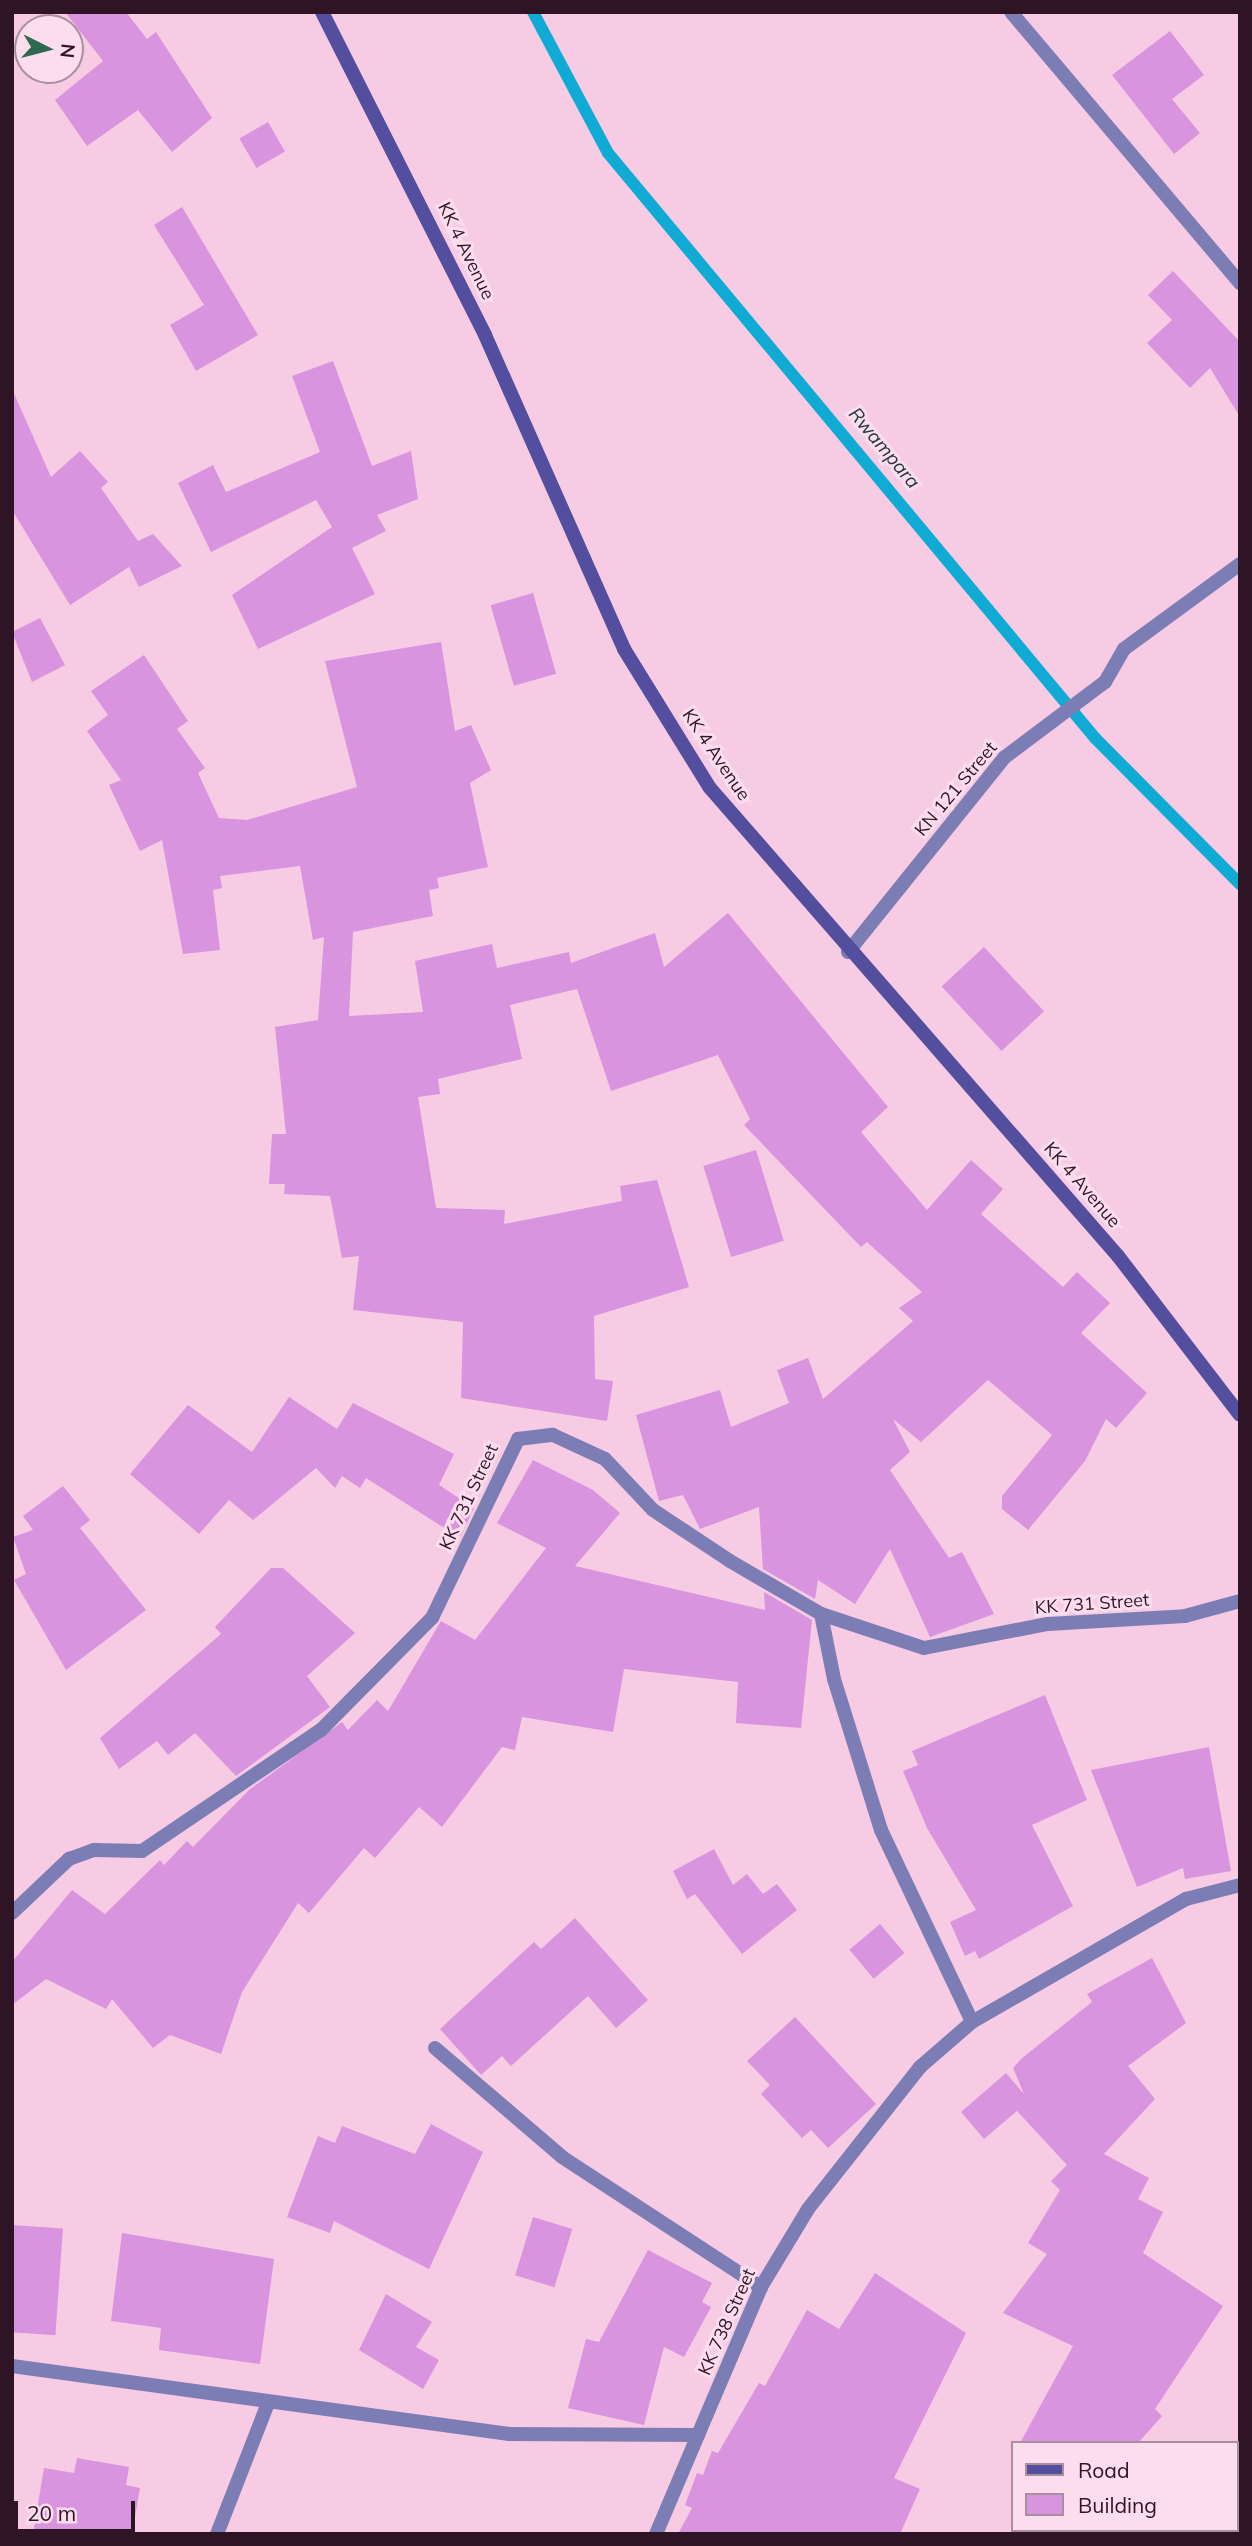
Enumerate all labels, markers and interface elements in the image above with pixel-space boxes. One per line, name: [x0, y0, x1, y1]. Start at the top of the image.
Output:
north arrow: [14, 14, 84, 84]
text: N: [55, 43, 81, 59]
street label: KK 4 Avenue: [433, 199, 499, 303]
water label: Rwampara: [844, 403, 924, 493]
street label: KK 4 Avenue: [677, 705, 755, 805]
street label: KN 121 Street: [910, 737, 1002, 841]
street label: KK 4 Avenue: [1039, 1138, 1125, 1232]
street label: KK 731 Street: [435, 1441, 503, 1553]
street label: KK 731 Street: [1034, 1589, 1150, 1619]
street label: KK 738 Street: [694, 2265, 760, 2379]
legend: [1010, 2441, 1238, 2532]
text: Road: [1078, 2457, 1129, 2483]
scale bar: [18, 2486, 138, 2530]
text: Building: [1078, 2492, 1157, 2518]
text: 20 m: [27, 2500, 76, 2526]

